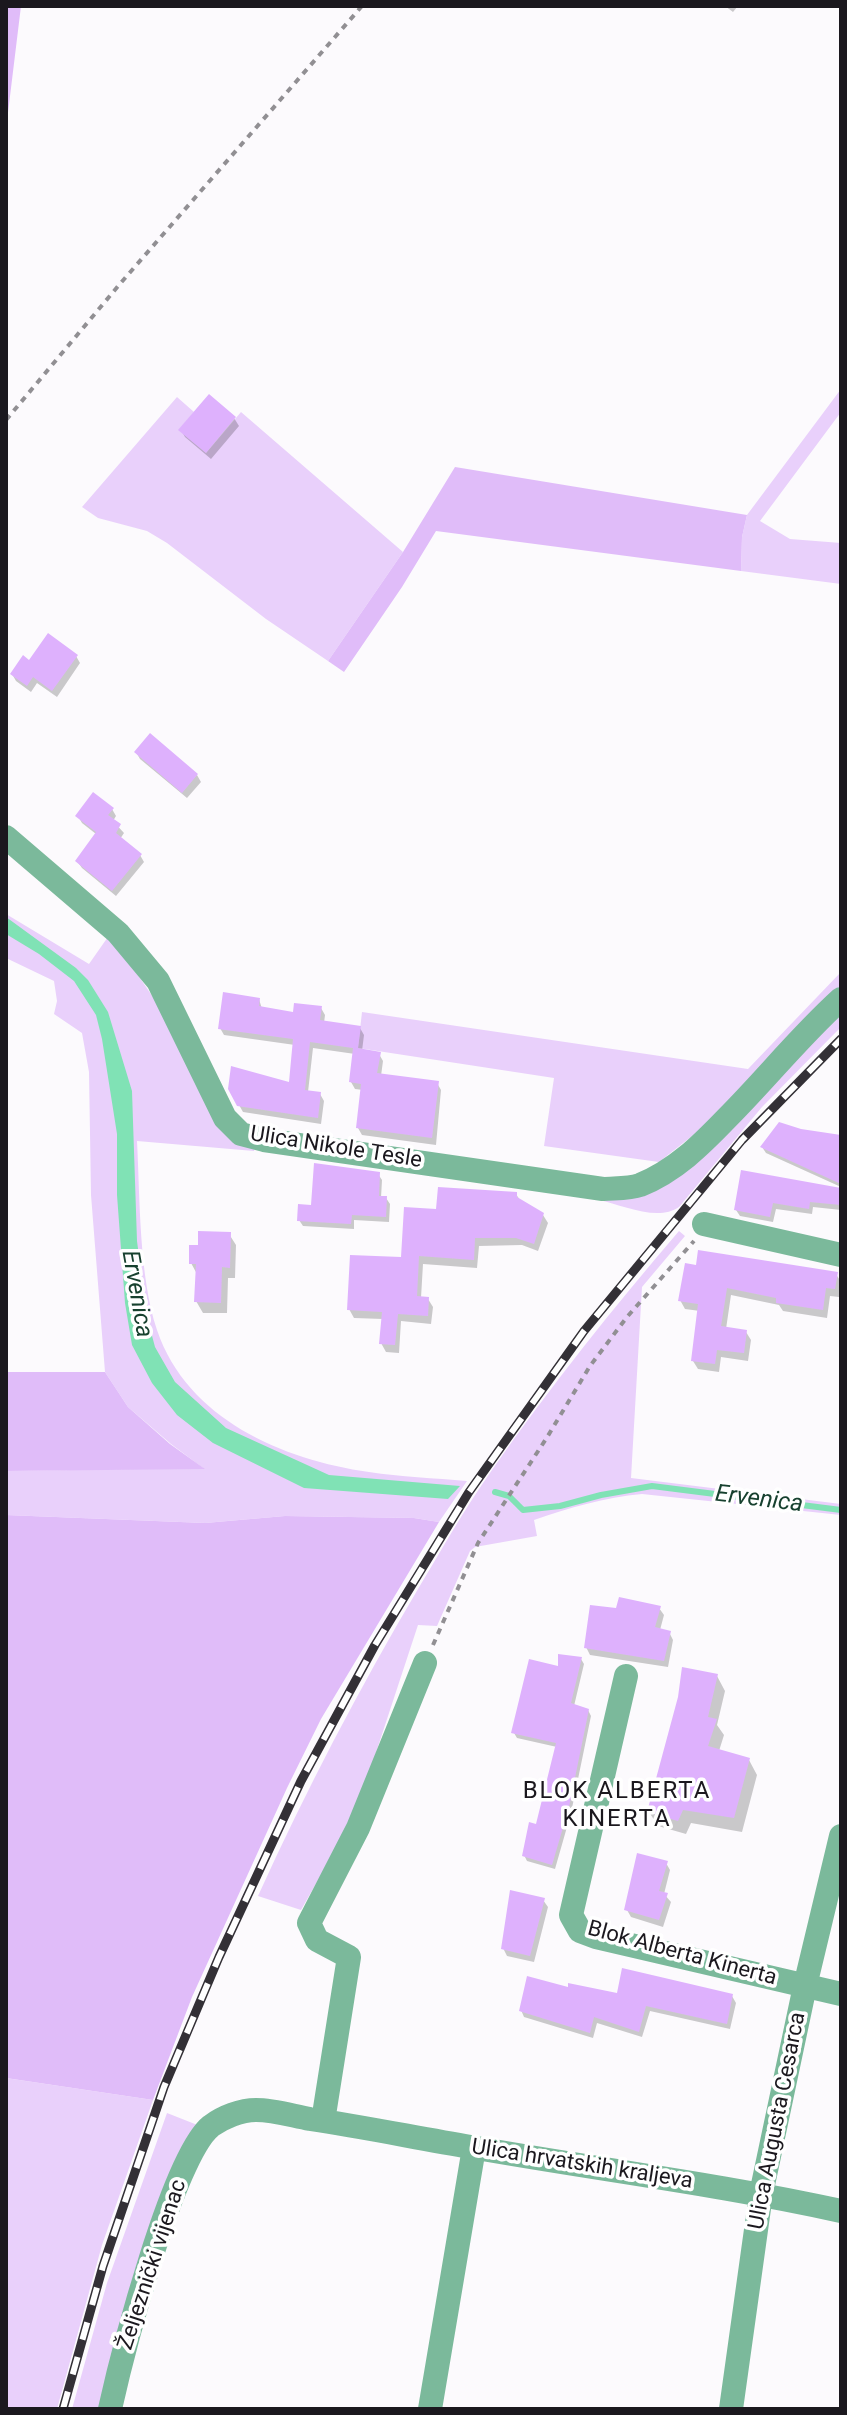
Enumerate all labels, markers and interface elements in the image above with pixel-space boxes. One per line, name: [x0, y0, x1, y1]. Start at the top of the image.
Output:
street label: Ulica Nikole Tesle: [248, 1121, 424, 1175]
water label: Ervenica: [114, 1248, 158, 1340]
water label: Ervenica: [713, 1480, 805, 1520]
district label: BLOK ALBERTA KINERTA: [523, 1778, 711, 1834]
street label: Blok Alberta Kinerta: [585, 1916, 779, 1992]
street label: Ulica Augusta Cesarca: [744, 2010, 812, 2232]
street label: Ulica hrvatskih kraljeva: [470, 2134, 694, 2196]
street label: Željeznički vijenac: [113, 2177, 193, 2353]

